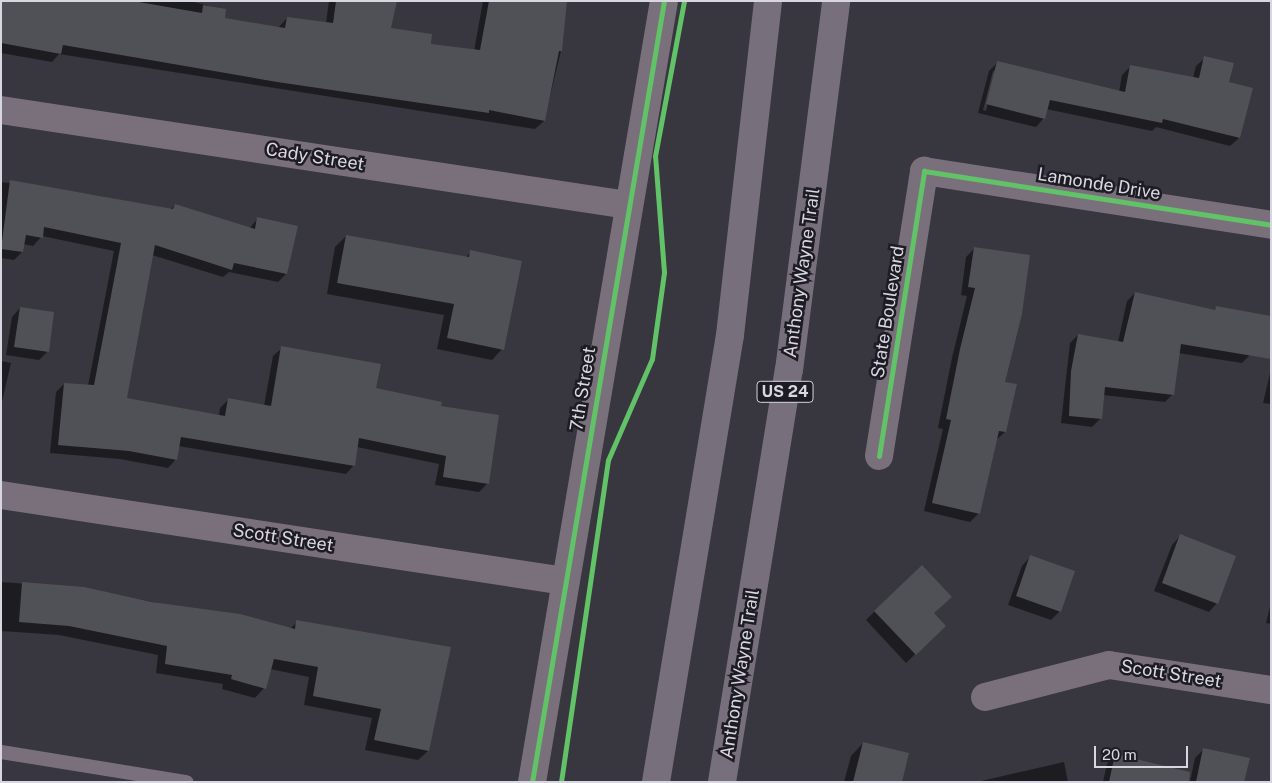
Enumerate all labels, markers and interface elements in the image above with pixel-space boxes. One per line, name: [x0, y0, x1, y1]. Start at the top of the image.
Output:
street label: Cady Street: [264, 139, 366, 175]
street label: Lamonde Drive: [1036, 164, 1162, 204]
street label: Anthony Wayne Trail: [779, 186, 825, 360]
street label: State Boulevard: [867, 244, 909, 380]
street label: 7th Street: [566, 345, 600, 433]
road number: US 24: [756, 378, 814, 406]
street label: Scott Street: [231, 519, 335, 557]
street label: Anthony Wayne Trail: [716, 587, 764, 761]
street label: Scott Street: [1119, 655, 1223, 693]
scale bar: [1097, 736, 1191, 768]
text: 20 m: [1102, 746, 1137, 763]

